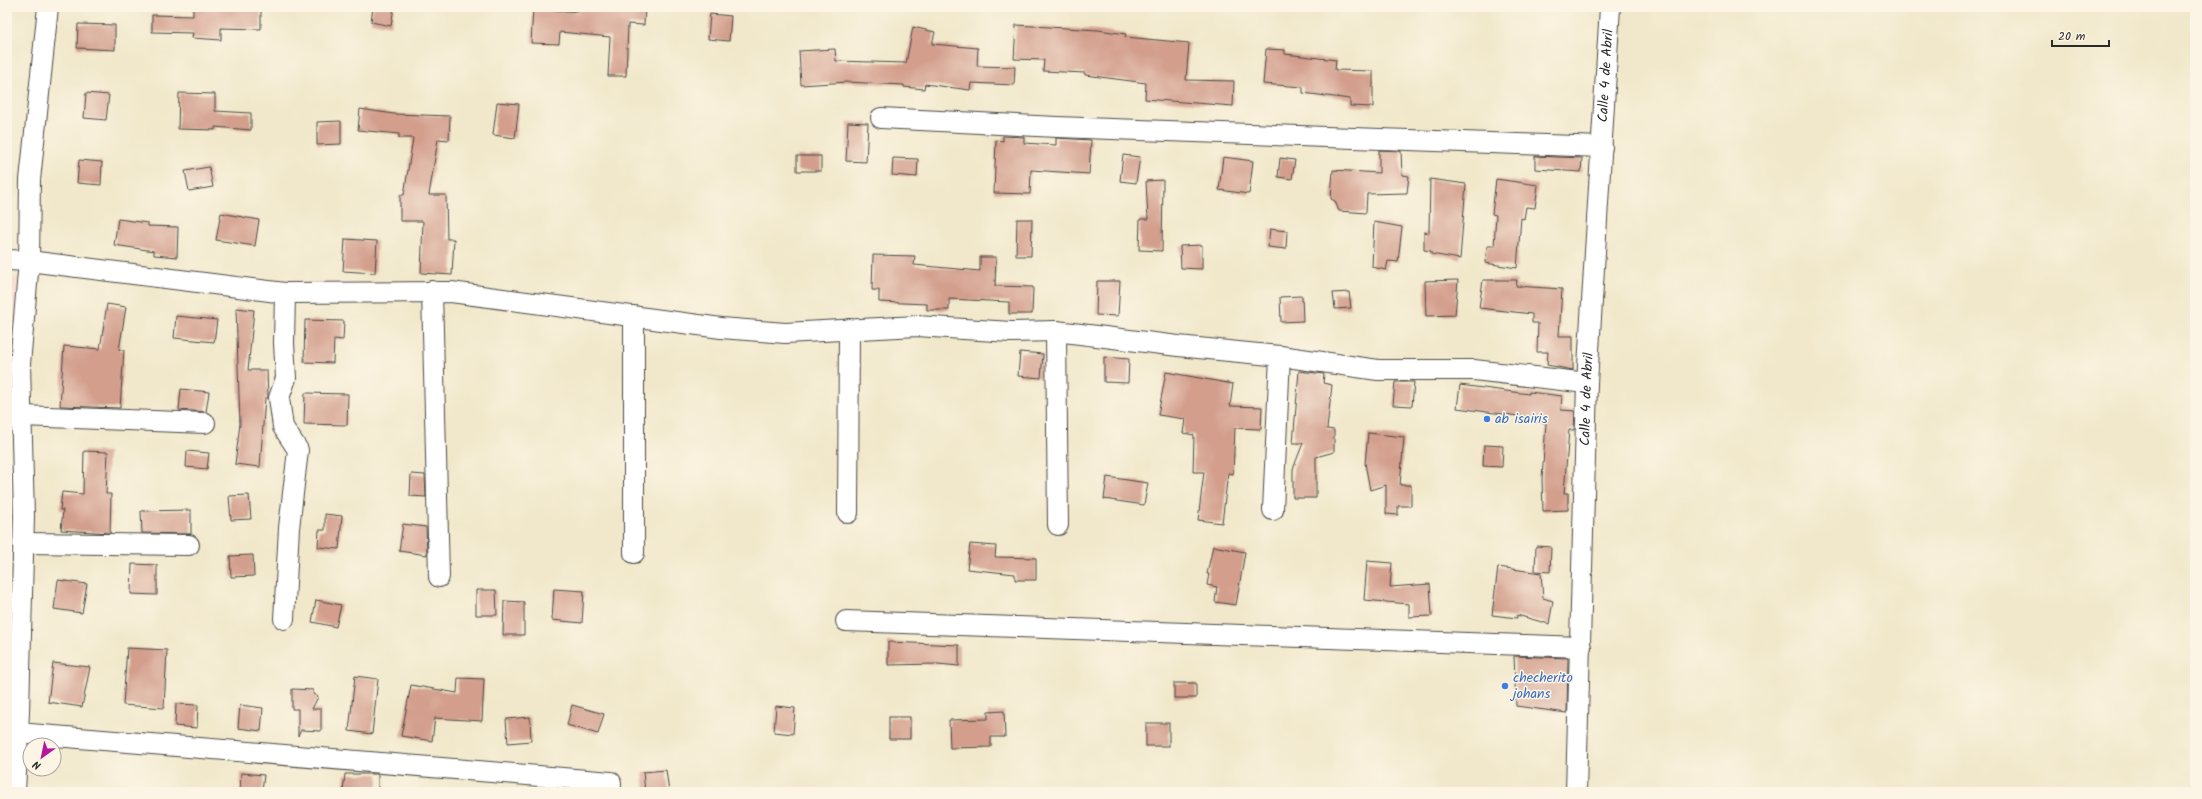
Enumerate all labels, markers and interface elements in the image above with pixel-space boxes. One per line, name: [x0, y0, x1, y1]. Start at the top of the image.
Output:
scale bar: [2052, 22, 2109, 48]
text: 20 m: [2058, 27, 2086, 46]
street label: Calle 4 de Abril: [1592, 28, 1620, 123]
street label: Calle 4 de Abril: [1574, 351, 1600, 446]
place label: ab isairis: [1495, 408, 1548, 430]
marker: ab isairis: [1482, 414, 1492, 424]
place label: checherito johans: [1509, 667, 1573, 705]
marker: checherito johans: [1500, 681, 1510, 691]
north arrow: [22, 737, 62, 777]
text: N: [29, 755, 45, 774]

